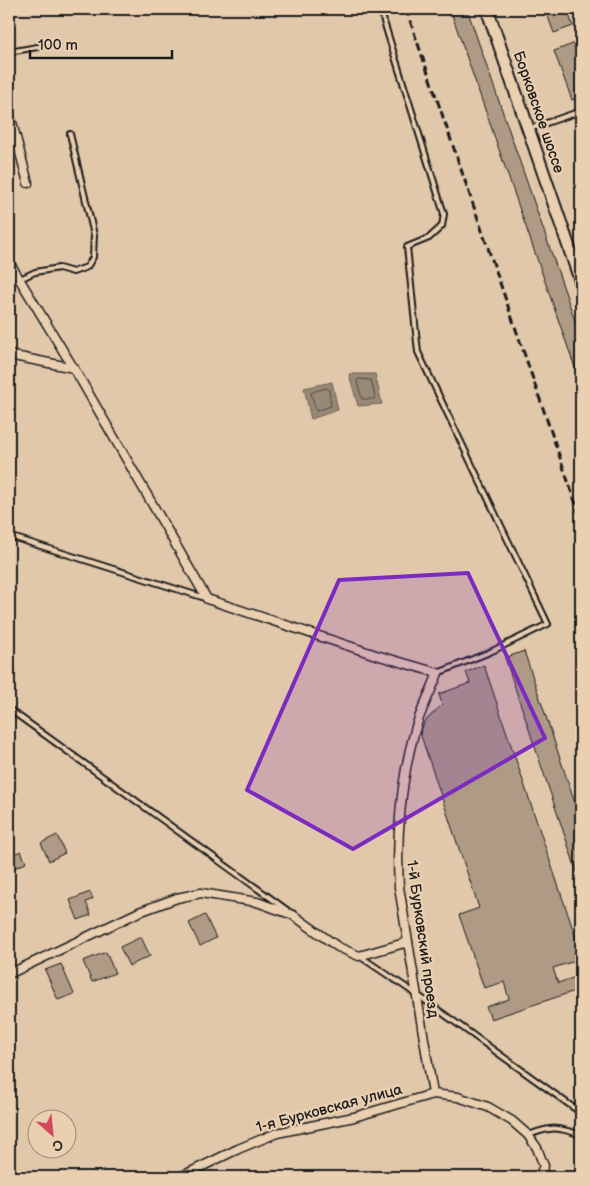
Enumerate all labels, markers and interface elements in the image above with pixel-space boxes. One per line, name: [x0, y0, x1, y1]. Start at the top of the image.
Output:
scale bar: [30, 28, 172, 60]
text: 100 m: [38, 36, 78, 55]
street label: Борковское шоссе: [509, 49, 568, 176]
street label: 1-й Бурковский проезд: [402, 859, 443, 1019]
street label: 1-я Бурковская улица: [254, 1080, 404, 1137]
north arrow: [28, 1108, 78, 1158]
text: С: [49, 1135, 66, 1155]

